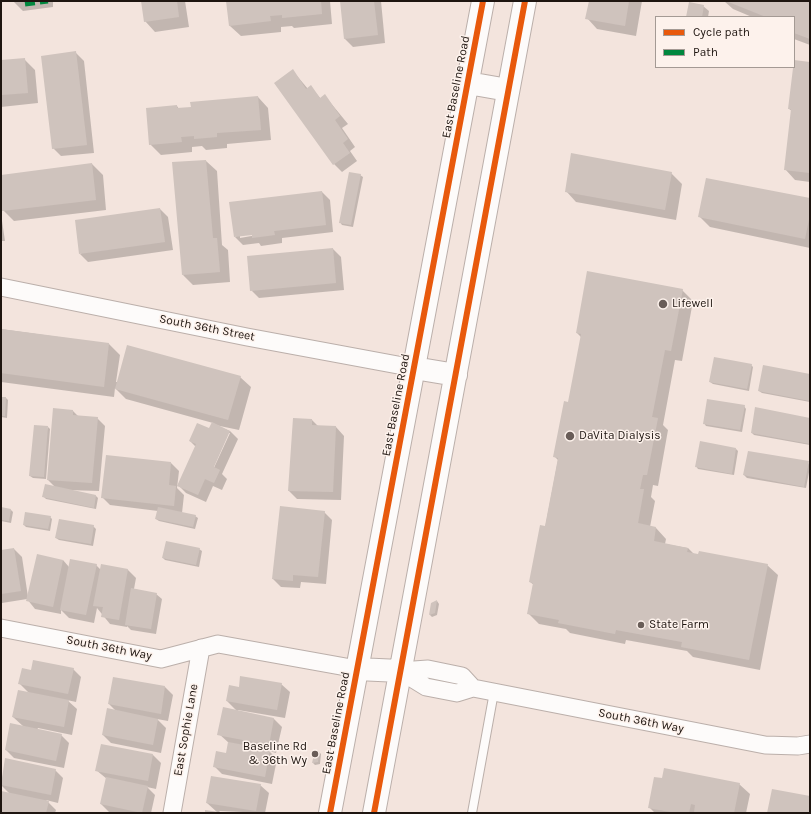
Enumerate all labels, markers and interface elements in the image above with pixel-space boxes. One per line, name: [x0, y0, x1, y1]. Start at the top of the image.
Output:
legend: [655, 16, 795, 68]
text: Cycle path: [693, 25, 750, 39]
street label: East Baseline Road: [439, 34, 473, 140]
text: Path: [693, 45, 718, 59]
place label: Lifewell: [672, 297, 713, 311]
marker: Lifewell: [657, 298, 669, 310]
street label: South 36th Street: [158, 312, 256, 344]
street label: East Baseline Road: [379, 352, 413, 458]
place label: DaVita Dialysis: [579, 429, 661, 443]
marker: DaVita Dialysis: [564, 430, 576, 442]
place label: State Farm: [649, 618, 709, 632]
marker: State Farm: [636, 620, 646, 630]
street label: South 36th Way: [65, 633, 153, 663]
street label: East Baseline Road: [319, 670, 353, 776]
street label: East Sophie Lane: [171, 683, 201, 777]
street label: South 36th Way: [597, 706, 685, 736]
place label: Baseline Rd & 36th Wy: [243, 740, 307, 768]
marker: Baseline Rd & 36th Wy: [310, 749, 320, 759]

